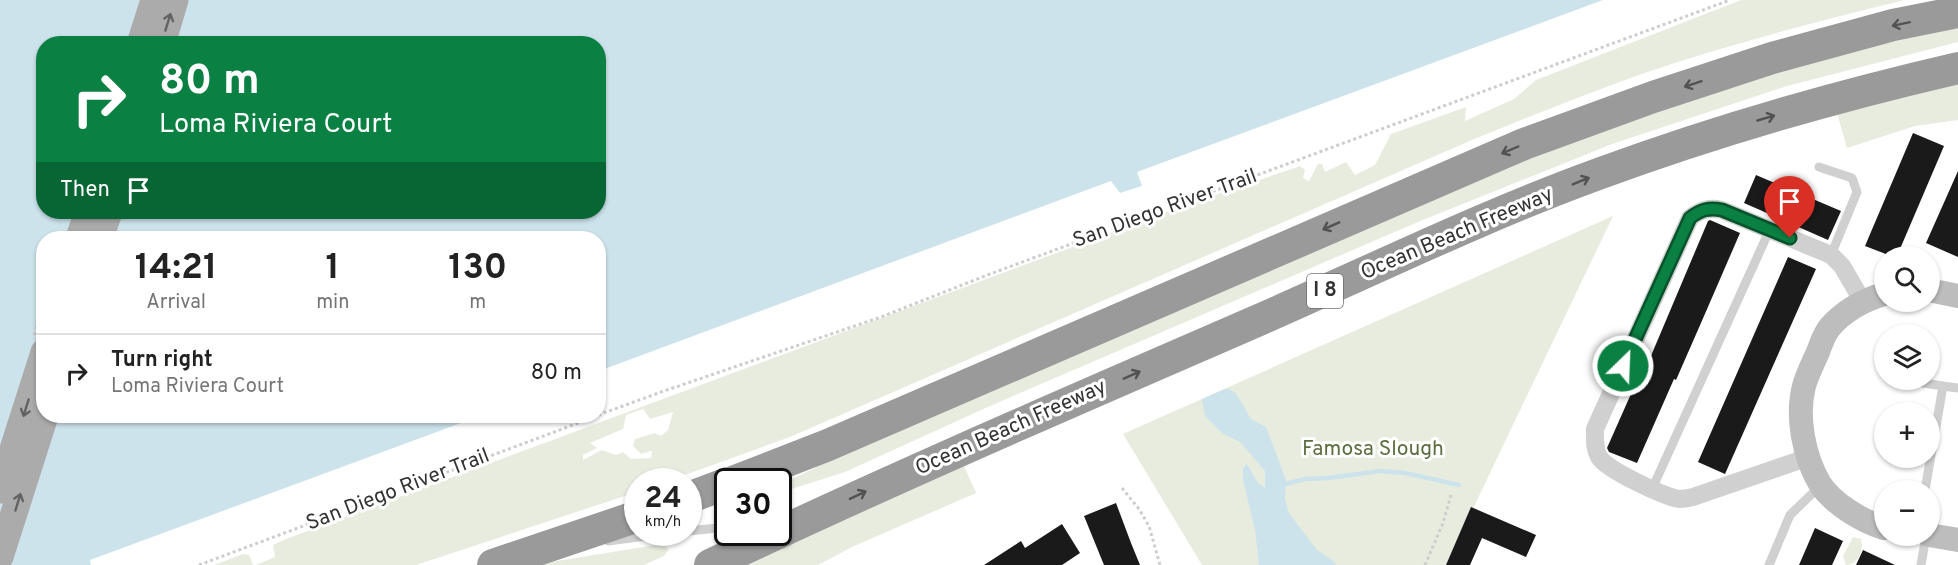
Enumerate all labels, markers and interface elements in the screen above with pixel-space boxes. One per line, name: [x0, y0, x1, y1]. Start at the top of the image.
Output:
one-way arrow: [164, 13, 175, 32]
one-way arrow: [1892, 19, 1911, 30]
text: 80 m: [159, 56, 260, 109]
icon: right: [60, 60, 138, 138]
one-way arrow: [1684, 79, 1703, 90]
text: Loma Riviera Court: [159, 108, 393, 142]
one-way arrow: [1756, 112, 1775, 124]
one-way arrow: [1501, 145, 1520, 156]
street label: San Diego River Trail: [1069, 163, 1261, 255]
icon: arrive: [122, 174, 155, 207]
one-way arrow: [1572, 175, 1590, 186]
pin: [1764, 176, 1815, 238]
text: Then: [60, 177, 110, 204]
street label: Ocean Beach Freeway: [1357, 181, 1557, 287]
icon: arrive: [1773, 185, 1806, 218]
one-way arrow: [1322, 221, 1340, 233]
text: 14:21: [135, 246, 217, 292]
text: 1: [326, 246, 340, 292]
text: 130: [448, 246, 507, 292]
map controls: [1874, 246, 1940, 546]
button: search: [1874, 246, 1940, 312]
road number: I 8: [1307, 274, 1343, 308]
text: Arrival: [146, 290, 206, 316]
text: min: [316, 290, 349, 316]
text: m: [469, 290, 486, 316]
button: layers: [1874, 324, 1940, 390]
position arrow: [1591, 334, 1655, 398]
text: Turn right: [111, 347, 213, 374]
icon: right: [60, 357, 93, 390]
text: 80 m: [531, 360, 582, 387]
one-way arrow: [1123, 369, 1141, 380]
text: Loma Riviera Court: [111, 374, 284, 400]
street label: Ocean Beach Freeway: [911, 374, 1111, 482]
one-way arrow: [20, 398, 31, 417]
button: +: [1874, 402, 1940, 468]
park label: Famosa Slough: [1302, 436, 1444, 463]
street label: San Diego River Trail: [303, 443, 493, 537]
speed limit sign: 30: [714, 468, 792, 546]
button: −: [1874, 480, 1940, 546]
text: 24: [644, 481, 682, 518]
one-way arrow: [848, 489, 866, 501]
one-way arrow: [13, 493, 24, 512]
text: km/h: [645, 513, 681, 532]

